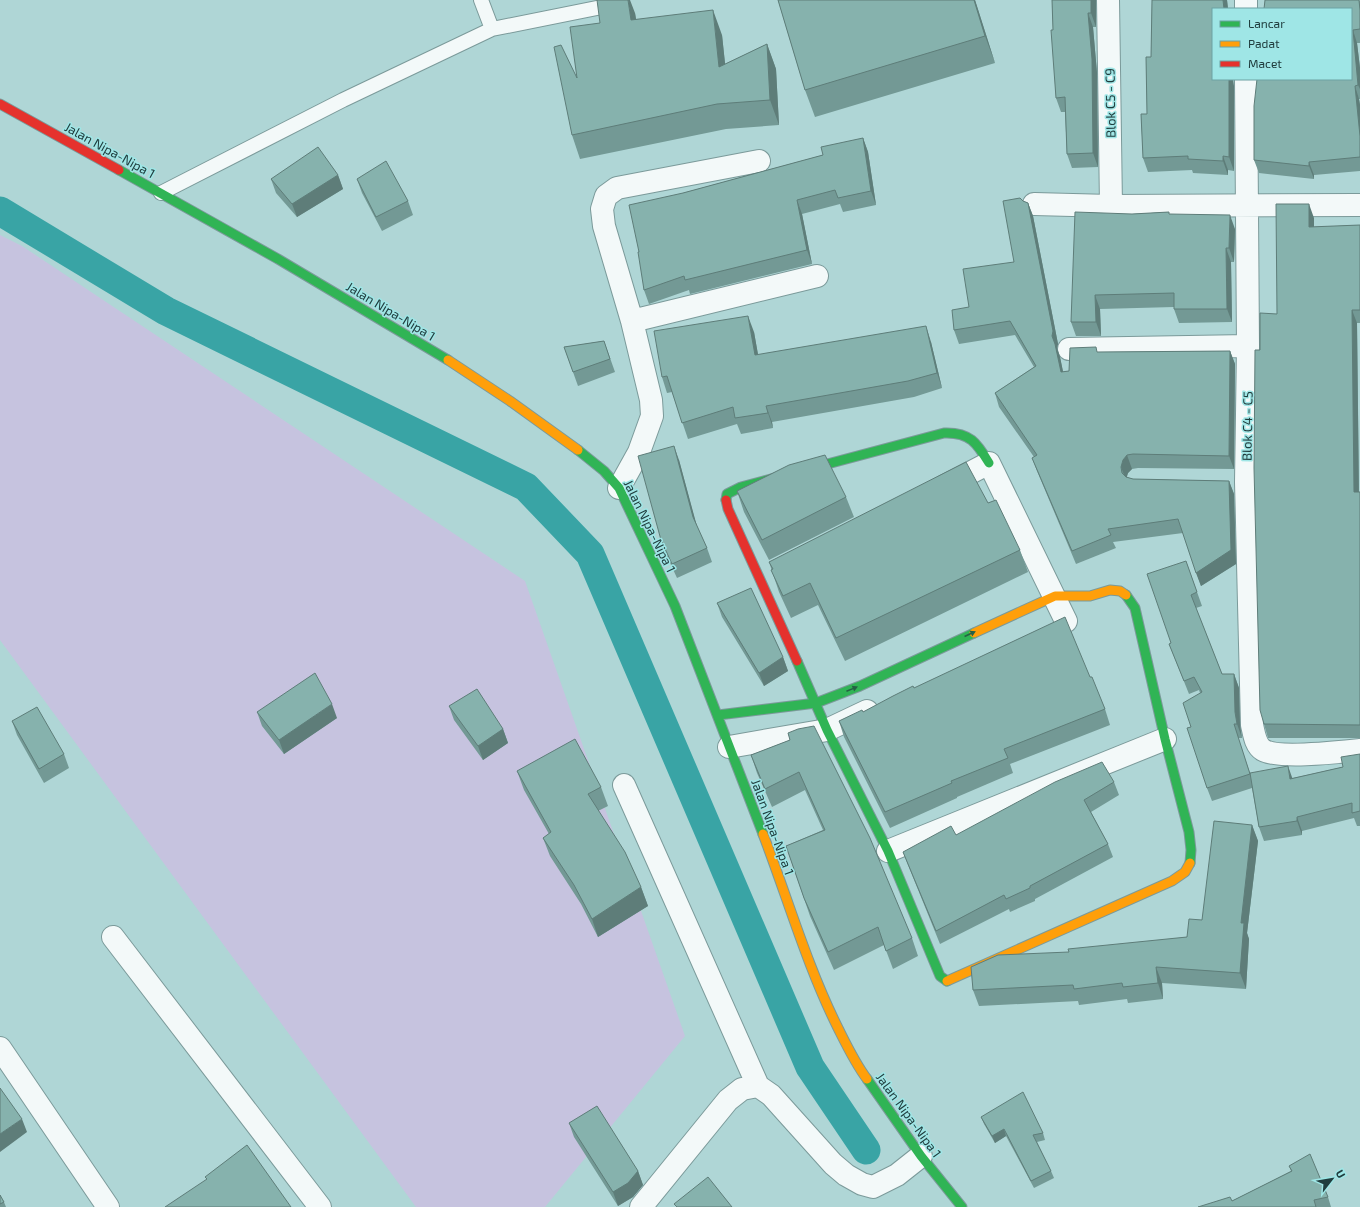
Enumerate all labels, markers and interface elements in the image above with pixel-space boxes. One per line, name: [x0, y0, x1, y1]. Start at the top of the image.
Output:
legend: [1212, 8, 1352, 80]
text: Lancar: [1248, 16, 1285, 30]
text: Padat: [1248, 36, 1280, 50]
text: Macet: [1248, 56, 1282, 70]
street label: Blok C5 - C9: [1101, 68, 1119, 138]
street label: Jalan Nipa-Nipa 1: [62, 119, 158, 181]
street label: Jalan Nipa-Nipa 1: [344, 278, 438, 344]
street label: Blok C4 - C5: [1238, 391, 1256, 461]
street label: Jalan Nipa-Nipa 1: [621, 477, 679, 575]
one-way arrow: [964, 631, 976, 637]
one-way arrow: [847, 685, 859, 691]
street label: Jalan Nipa-Nipa 1: [748, 777, 798, 877]
street label: Jalan Nipa-Nipa 1: [873, 1069, 945, 1161]
north arrow: [1312, 1159, 1352, 1199]
text: U: [1333, 1167, 1349, 1180]

